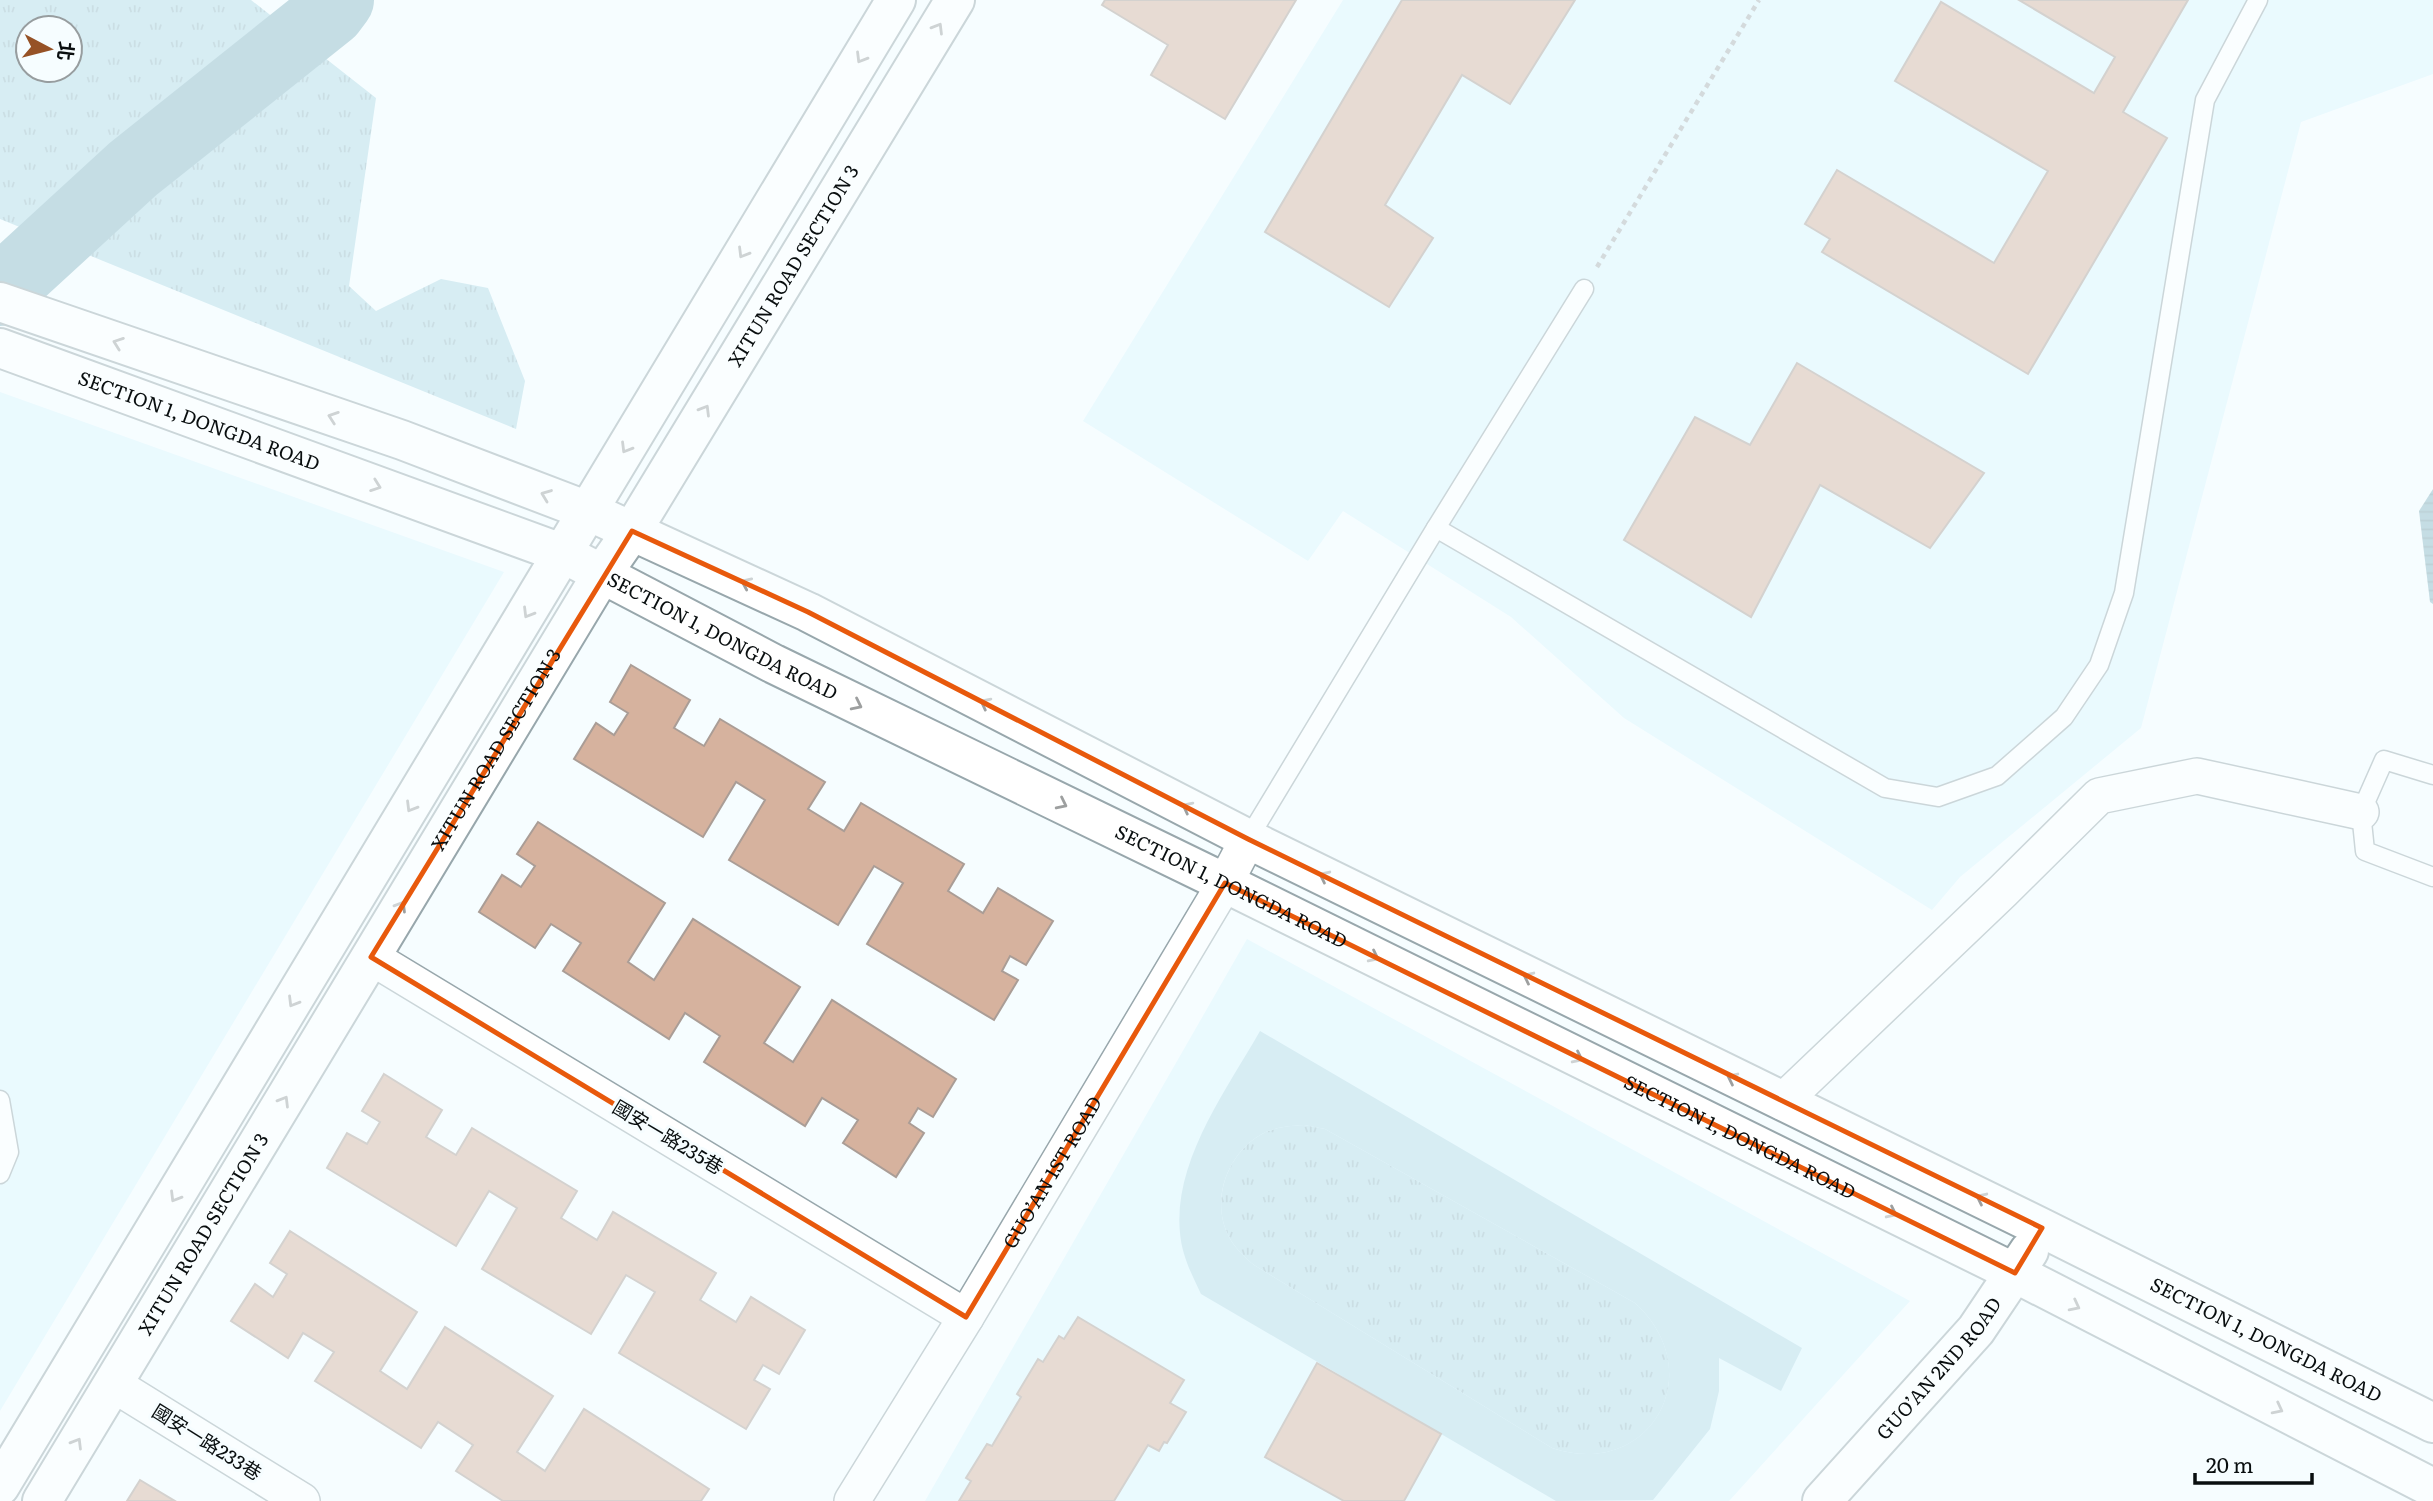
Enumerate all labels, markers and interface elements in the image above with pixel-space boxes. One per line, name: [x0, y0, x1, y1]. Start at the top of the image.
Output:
north arrow: [14, 14, 84, 84]
one-way arrow: [930, 22, 943, 35]
text: 北: [52, 40, 82, 62]
one-way arrow: [856, 51, 869, 64]
street label: XITUN ROAD SECTION 3: [720, 159, 865, 371]
one-way arrow: [739, 246, 752, 259]
one-way arrow: [112, 337, 124, 351]
street label: SECTION 1, DONGDA ROAD: [75, 363, 324, 477]
one-way arrow: [697, 405, 710, 418]
one-way arrow: [327, 411, 339, 425]
one-way arrow: [621, 441, 634, 454]
one-way arrow: [370, 478, 382, 492]
one-way arrow: [541, 490, 553, 504]
street label: SECTION 1, DONGDA ROAD: [603, 564, 843, 706]
one-way arrow: [741, 577, 753, 591]
one-way arrow: [524, 605, 537, 618]
street label: XITUN ROAD SECTION 3: [423, 643, 567, 855]
one-way arrow: [850, 696, 862, 710]
one-way arrow: [980, 698, 992, 711]
one-way arrow: [1055, 796, 1067, 810]
one-way arrow: [406, 800, 419, 813]
one-way arrow: [1182, 802, 1194, 816]
street label: SECTION 1, DONGDA ROAD: [1111, 817, 1353, 954]
one-way arrow: [1319, 871, 1331, 885]
one-way arrow: [393, 901, 406, 914]
one-way arrow: [1367, 948, 1379, 962]
one-way arrow: [1523, 971, 1535, 985]
one-way arrow: [288, 994, 301, 1007]
one-way arrow: [1571, 1049, 1583, 1063]
street label: SECTION 1, DONGDA ROAD: [1620, 1067, 1861, 1205]
one-way arrow: [1727, 1072, 1739, 1086]
street label: GUO’AN 1ST ROAD: [995, 1090, 1108, 1253]
street label: 國安一路235巷: [608, 1092, 729, 1180]
one-way arrow: [275, 1096, 288, 1109]
street label: XITUN ROAD SECTION 3: [131, 1127, 274, 1340]
one-way arrow: [171, 1189, 184, 1202]
one-way arrow: [1976, 1193, 1988, 1207]
one-way arrow: [1885, 1204, 1897, 1218]
street label: SECTION 1, DONGDA ROAD: [2146, 1269, 2387, 1408]
street label: GUO’AN 2ND ROAD: [1869, 1291, 2007, 1445]
one-way arrow: [2068, 1297, 2080, 1311]
street label: 國安一路233巷: [147, 1396, 268, 1486]
one-way arrow: [2271, 1400, 2283, 1414]
one-way arrow: [69, 1437, 82, 1450]
scale bar: [2195, 1442, 2312, 1486]
text: 20 m: [2206, 1448, 2253, 1479]

